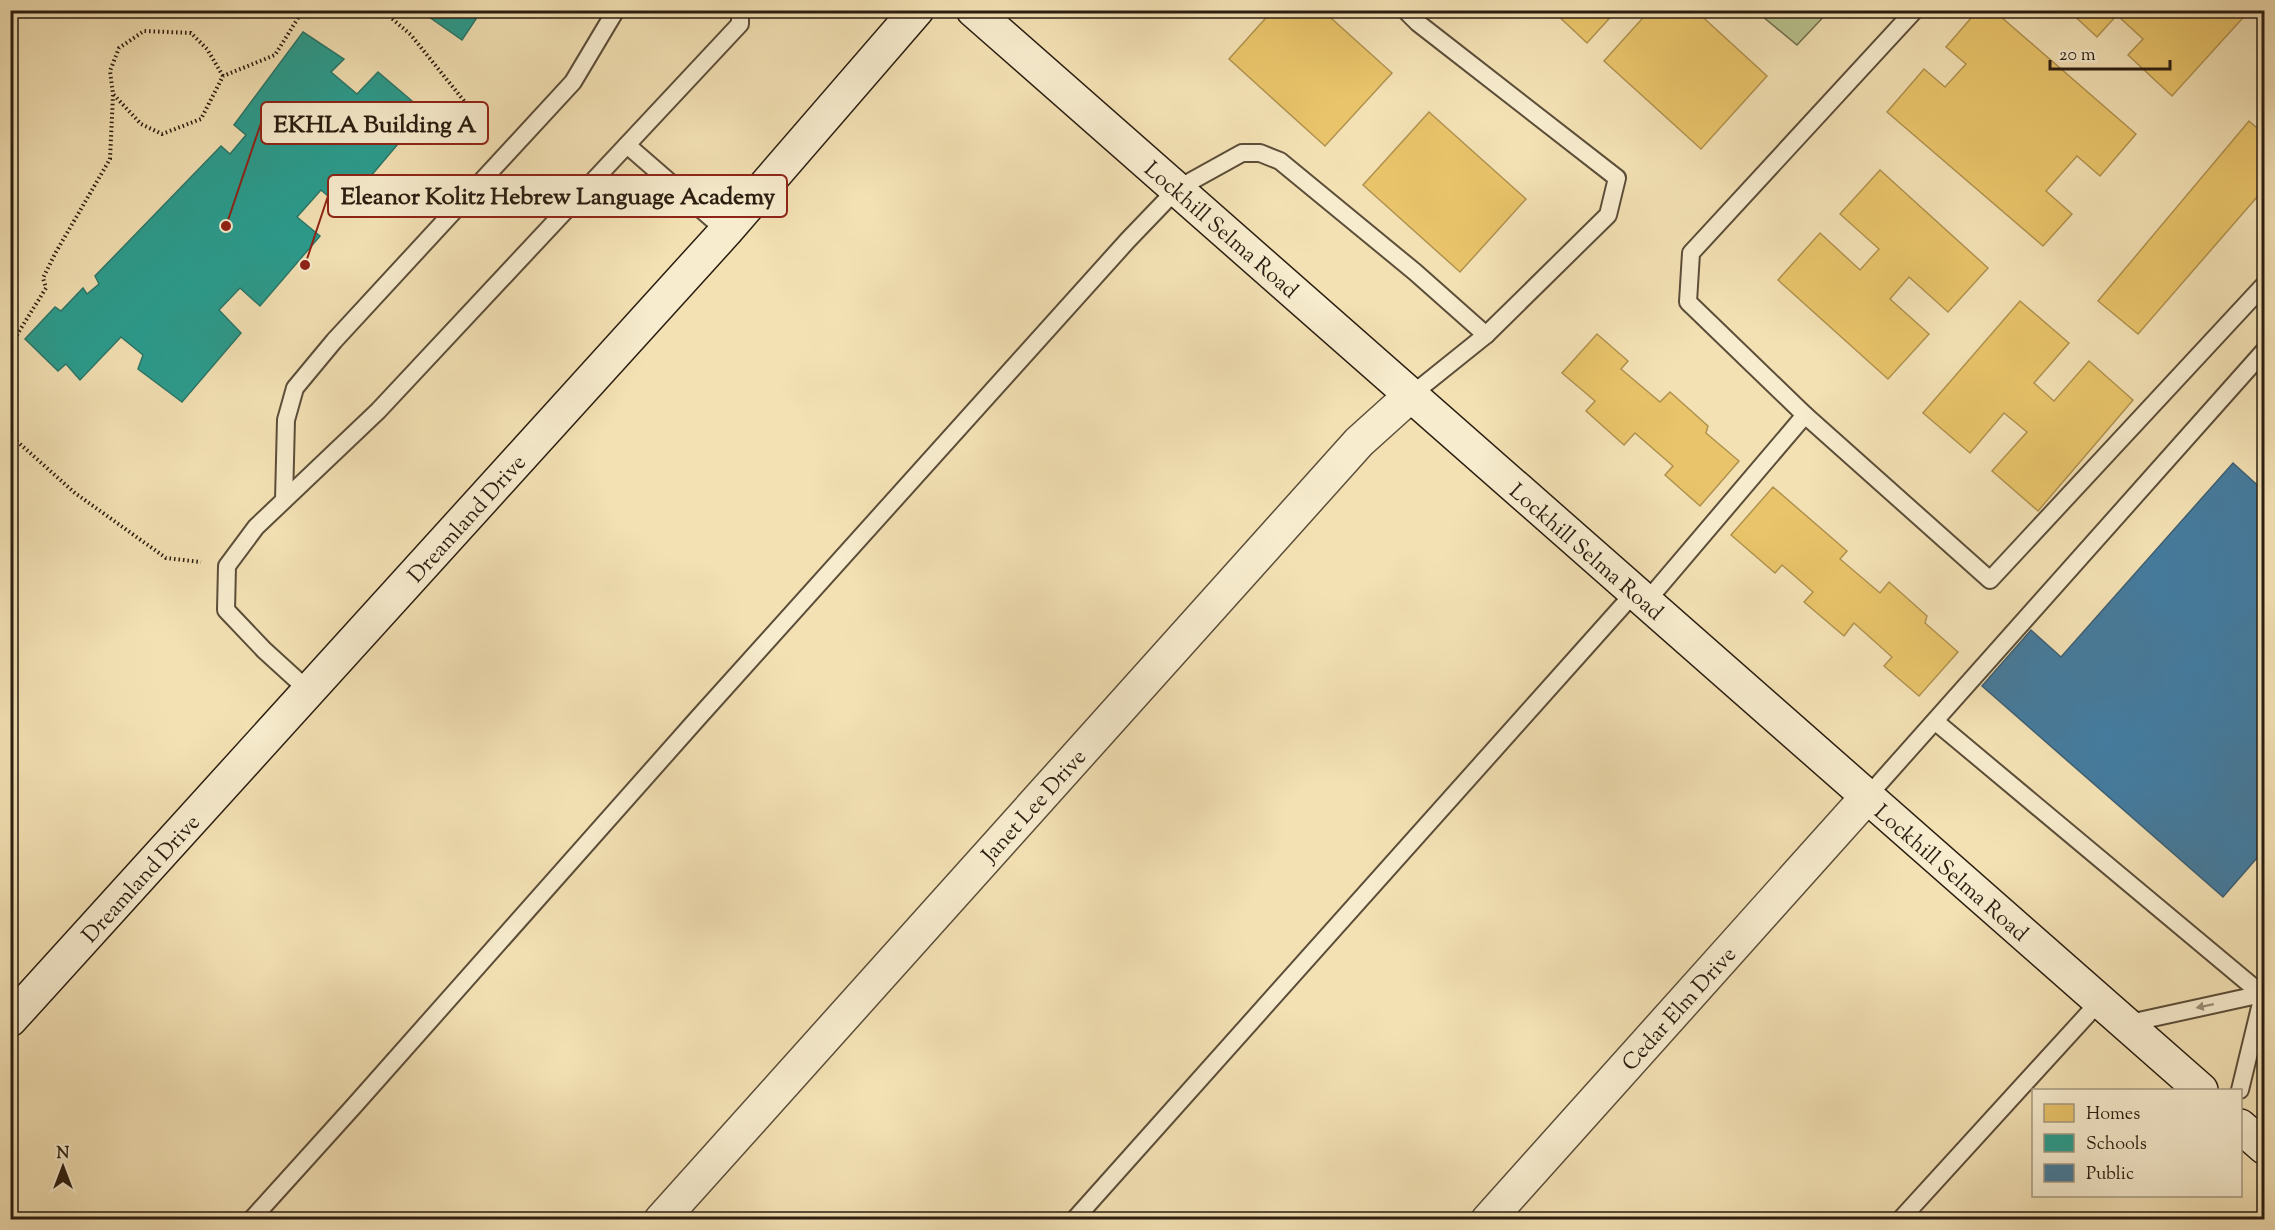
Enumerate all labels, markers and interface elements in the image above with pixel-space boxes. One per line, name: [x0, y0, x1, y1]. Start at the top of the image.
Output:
scale bar: [2050, 33, 2170, 71]
text: 20 m: [2059, 43, 2096, 69]
callout: EKHLA Building A: [261, 102, 488, 144]
text: EKHLA Building A: [274, 109, 477, 143]
street label: Lockhill Selma Road: [1136, 155, 1304, 307]
callout: Eleanor Kolitz Hebrew Language Academy: [328, 175, 787, 217]
text: Eleanor Kolitz Hebrew Language Academy: [341, 181, 775, 215]
street label: Dreamland Drive: [402, 449, 535, 591]
street label: Lockhill Selma Road: [1501, 477, 1669, 629]
street label: Janet Lee Drive: [975, 743, 1095, 872]
street label: Lockhill Selma Road: [1866, 798, 2034, 950]
street label: Dreamland Drive: [76, 809, 209, 951]
street label: Cedar Elm Drive: [1616, 941, 1745, 1079]
one-way arrow: [2195, 1002, 2214, 1011]
legend: [2032, 1089, 2242, 1197]
text: Homes: [2086, 1102, 2140, 1128]
text: Schools: [2086, 1132, 2147, 1158]
north arrow: [33, 1137, 93, 1197]
text: N: [57, 1143, 70, 1166]
text: Public: [2086, 1162, 2134, 1188]

